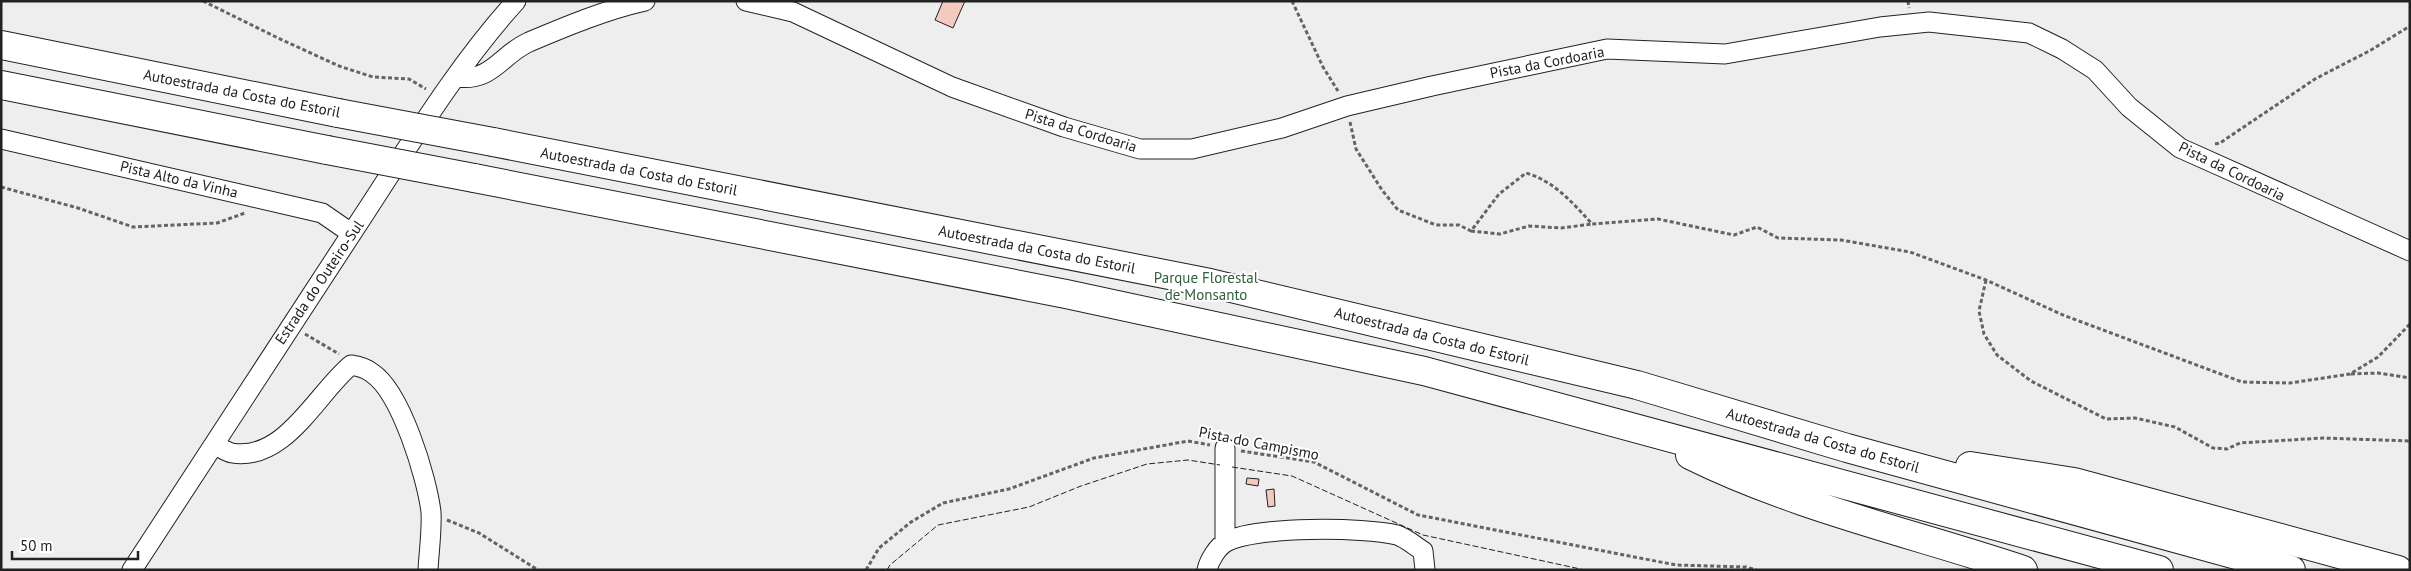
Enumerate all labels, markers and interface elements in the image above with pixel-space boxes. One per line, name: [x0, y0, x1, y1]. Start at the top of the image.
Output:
street label: Pista da Cordoaria: [1488, 42, 1606, 82]
street label: Autoestrada da Costa do Estoril: [142, 65, 343, 122]
street label: Pista da Cordoaria: [1023, 104, 1139, 156]
street label: Pista da Cordoaria: [2176, 137, 2288, 205]
street label: Autoestrada da Costa do Estoril: [539, 143, 740, 200]
street label: Pista Alto da Vinha: [118, 156, 240, 202]
street label: Estrada do Outeiro-Sul: [270, 216, 368, 348]
street label: Autoestrada da Costa do Estoril: [937, 221, 1138, 278]
park label: Parque Florestal de Monsanto: [1154, 268, 1259, 304]
street label: Autoestrada da Costa do Estoril: [1333, 303, 1532, 370]
street label: Autoestrada da Costa do Estoril: [1724, 403, 1922, 477]
street label: Pista do Campismo: [1197, 422, 1321, 464]
scale bar: [12, 528, 139, 560]
text: 50 m: [20, 536, 53, 555]

